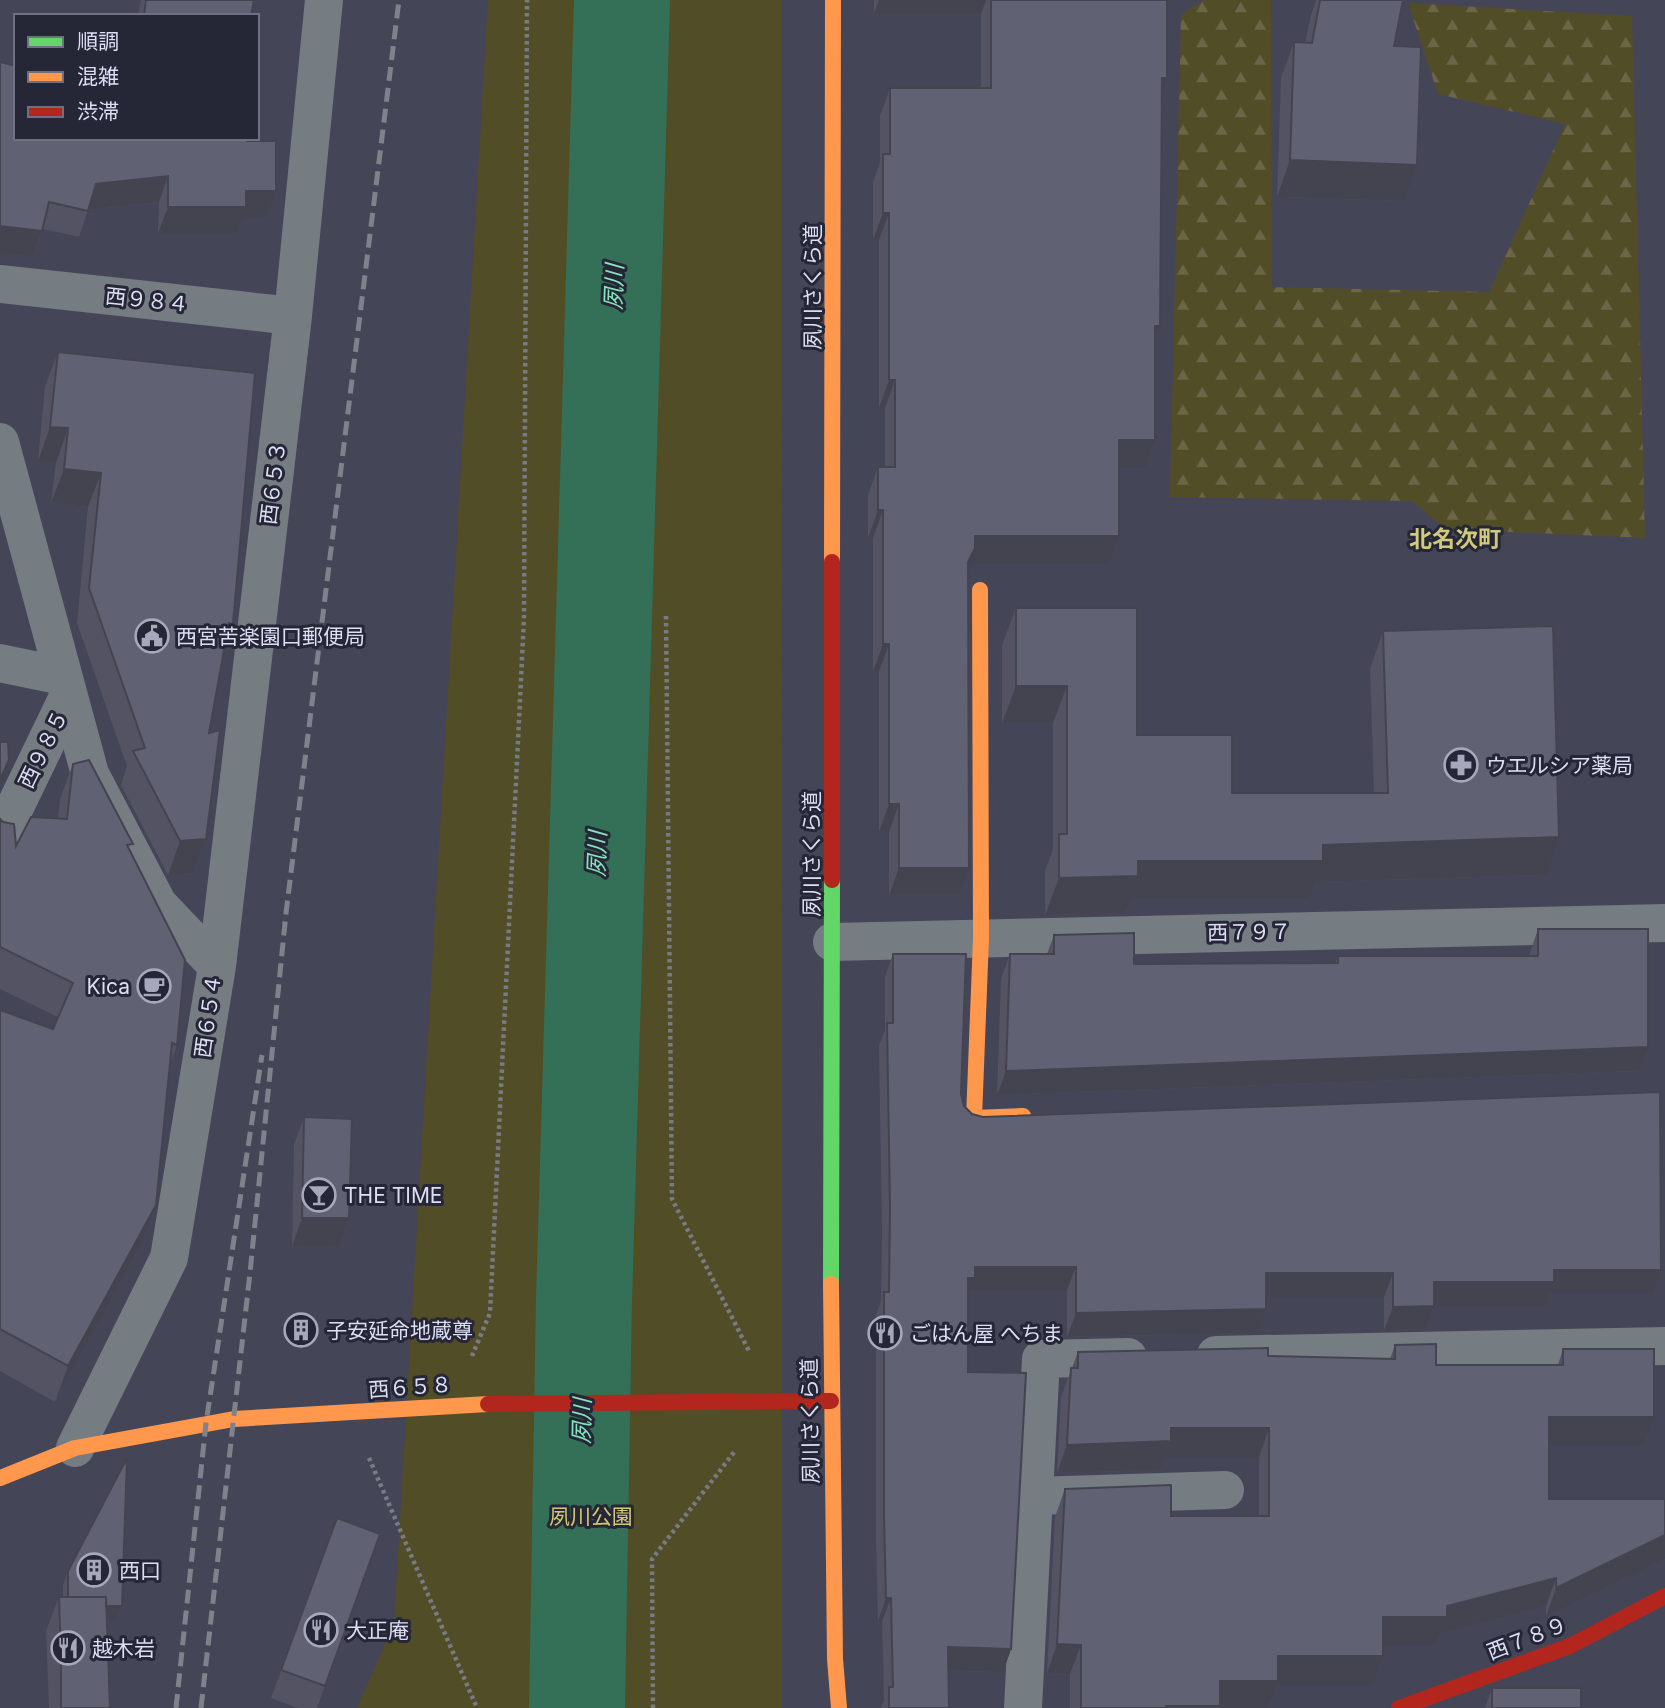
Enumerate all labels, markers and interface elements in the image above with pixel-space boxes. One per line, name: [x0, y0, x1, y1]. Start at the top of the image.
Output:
legend: [14, 14, 259, 140]
text: 順調: [77, 29, 119, 54]
text: 混雑: [77, 64, 119, 89]
text: 渋滞: [77, 99, 119, 124]
street label: 夙川さくら道: [800, 224, 825, 350]
water label: 夙川: [599, 261, 629, 310]
street label: 西９８４: [104, 283, 190, 317]
street label: 西６５３: [255, 440, 291, 526]
district label: 北名次町: [1409, 525, 1501, 553]
public building icon: 西宮苦楽園口郵便局: [133, 617, 171, 655]
place label: 西宮苦楽園口郵便局: [176, 624, 365, 649]
street label: 西９８５: [13, 706, 73, 792]
pharmacy icon: ウエルシア薬局: [1442, 746, 1480, 784]
place label: ウエルシア薬局: [1486, 753, 1633, 778]
street label: 夙川さくら道: [799, 791, 824, 917]
water label: 夙川: [582, 828, 612, 877]
street label: 西７９７: [1207, 919, 1291, 945]
cafe icon: Kica: [135, 967, 173, 1005]
street label: 西６５４: [190, 973, 226, 1059]
place label: Kica: [86, 974, 130, 999]
bar icon: THE TIME: [300, 1176, 338, 1214]
place label: THE TIME: [344, 1183, 442, 1208]
building icon: 子安延命地蔵尊: [282, 1311, 320, 1349]
restaurant icon: ごはん屋 へちま: [866, 1314, 904, 1352]
place label: 子安延命地蔵尊: [326, 1318, 473, 1343]
place label: ごはん屋 へちま: [910, 1321, 1063, 1346]
street label: 夙川さくら道: [796, 1358, 824, 1484]
street label: 西６５８: [367, 1372, 453, 1402]
water label: 夙川: [568, 1395, 596, 1444]
park label: 夙川公園: [549, 1504, 633, 1529]
building icon: 西口: [75, 1551, 113, 1589]
place label: 西口: [119, 1558, 161, 1583]
restaurant icon: 大正庵: [302, 1611, 340, 1649]
street label: 西７８９: [1483, 1611, 1571, 1665]
place label: 大正庵: [346, 1618, 409, 1643]
restaurant icon: 越木岩: [49, 1629, 87, 1667]
place label: 越木岩: [92, 1636, 155, 1661]

